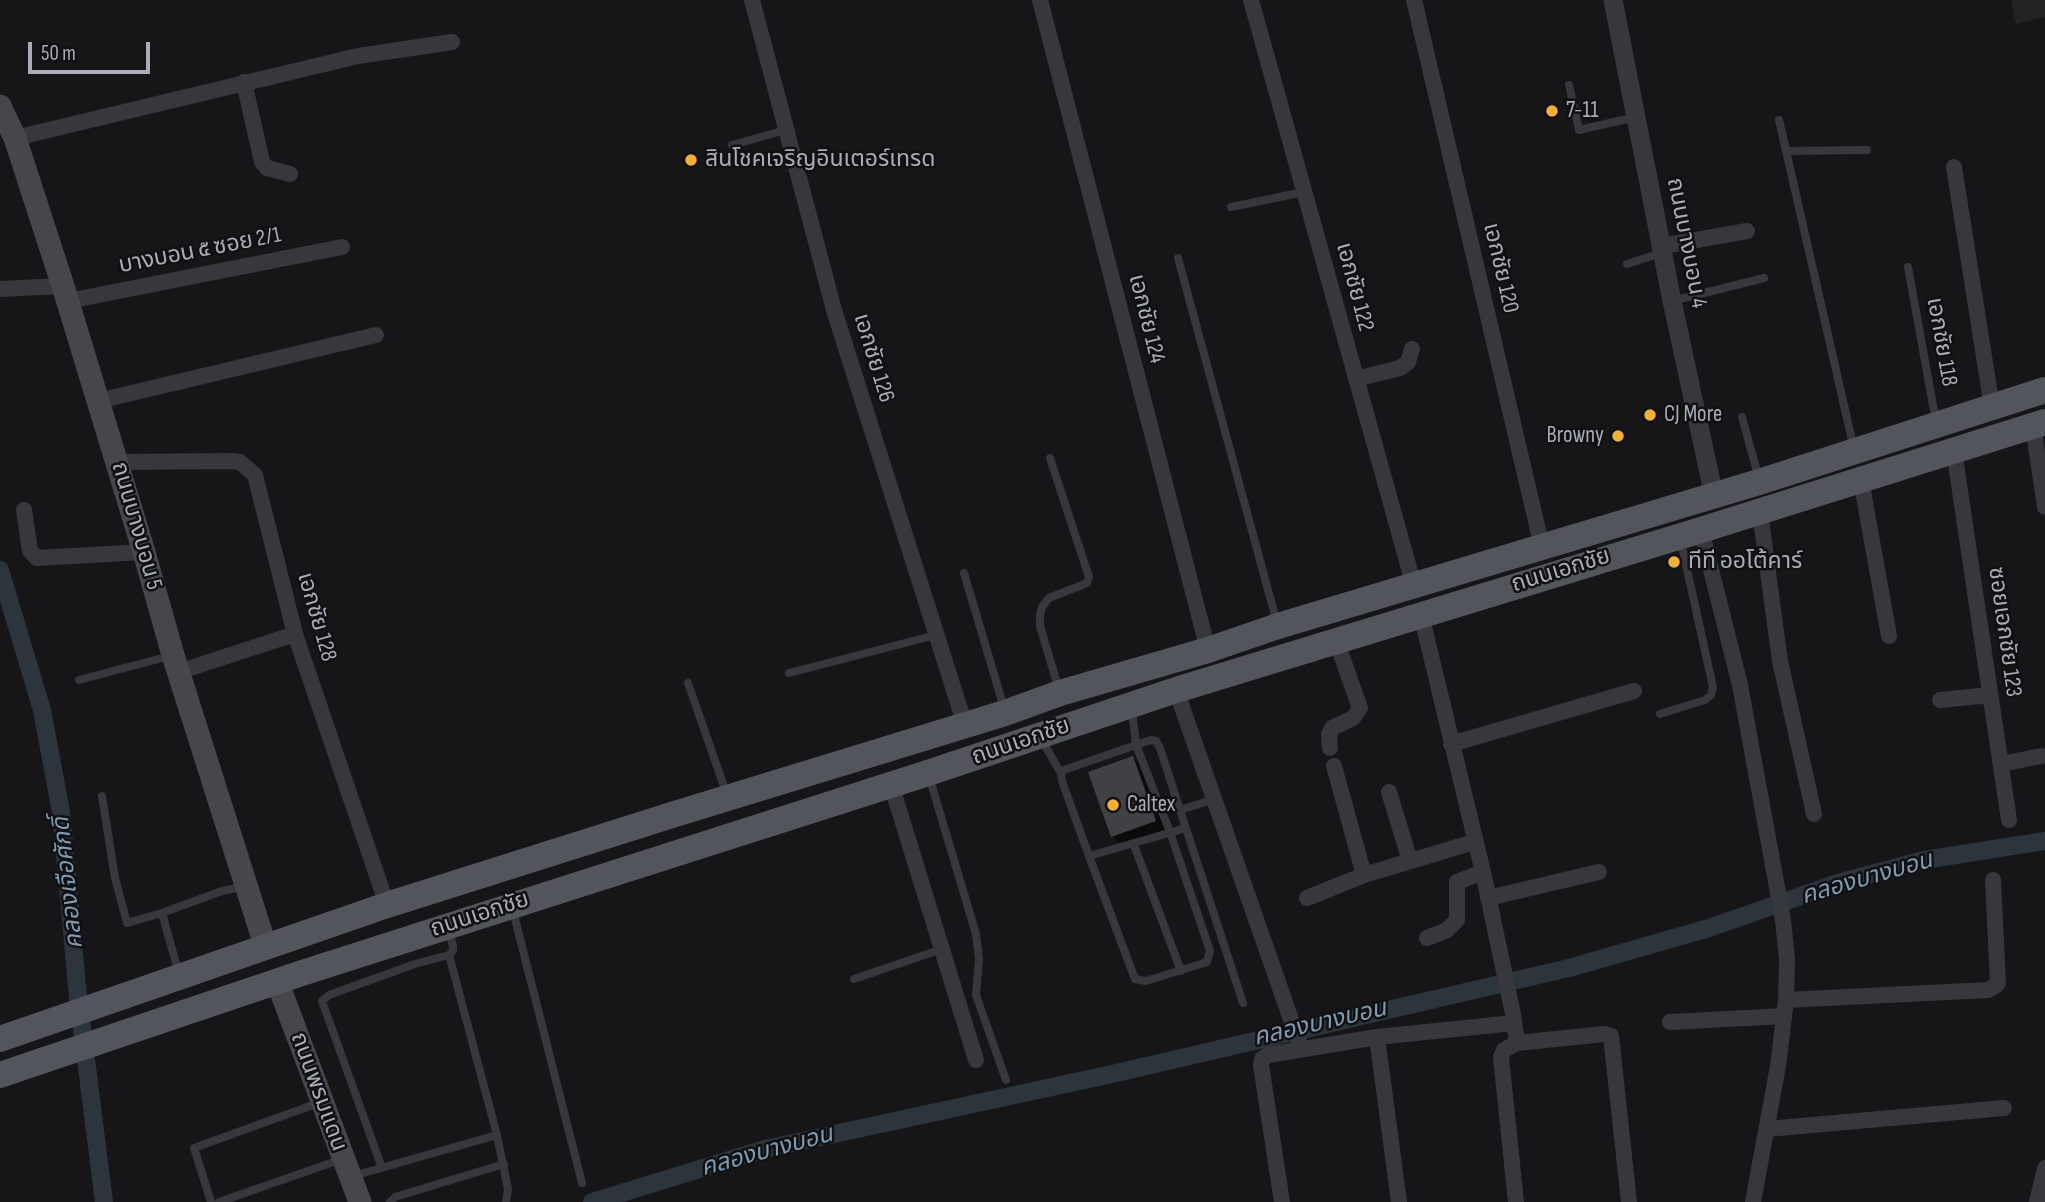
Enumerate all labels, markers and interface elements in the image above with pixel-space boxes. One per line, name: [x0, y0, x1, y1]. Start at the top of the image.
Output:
scale bar: [32, 28, 154, 72]
text: 50 m: [41, 41, 76, 66]
place label: 7-11: [1566, 97, 1599, 125]
marker: 7-11: [1544, 103, 1560, 119]
place label: สินโชคเจริญอินเตอร์เทรด: [705, 146, 935, 174]
marker: สินโชคเจริญอินเตอร์เทรด: [683, 152, 699, 168]
street label: ถนนบางบอน 4: [1660, 176, 1712, 310]
street label: เอกชัย 120: [1476, 220, 1524, 316]
street label: บางบอน ๕ ซอย 2/1: [117, 222, 283, 280]
street label: เอกชัย 122: [1329, 240, 1379, 334]
street label: เอกชัย 124: [1122, 272, 1170, 366]
street label: เอกชัย 118: [1920, 295, 1962, 389]
street label: เอกชัย 126: [846, 310, 900, 406]
place label: CJ More: [1664, 401, 1722, 429]
marker: CJ More: [1642, 407, 1658, 423]
place label: Browny: [1547, 422, 1604, 450]
marker: Browny: [1610, 428, 1626, 444]
street label: ถนนบางบอน 5: [105, 459, 167, 593]
street label: ถนนเอกชัย: [1508, 543, 1614, 599]
place label: ทีที ออโต้คาร์: [1688, 548, 1802, 576]
marker: ทีที ออโต้คาร์: [1666, 554, 1682, 570]
street label: ซอยเอกชัย 123: [1981, 565, 2027, 699]
street label: เอกชัย 128: [290, 569, 342, 665]
street label: ถนนเอกชัย: [968, 712, 1074, 772]
place label: Caltex: [1127, 791, 1175, 819]
marker: Caltex: [1105, 797, 1121, 813]
water label: คลองเจือศักดิ์: [48, 816, 90, 950]
water label: คลองบางบอน: [1798, 847, 1936, 911]
street label: ถนนเอกชัย: [427, 886, 533, 944]
water label: คลองบางบอน: [1251, 995, 1389, 1053]
street label: ถนนพรมแดน: [284, 1029, 352, 1155]
water label: คลองบางบอน: [698, 1121, 836, 1183]

